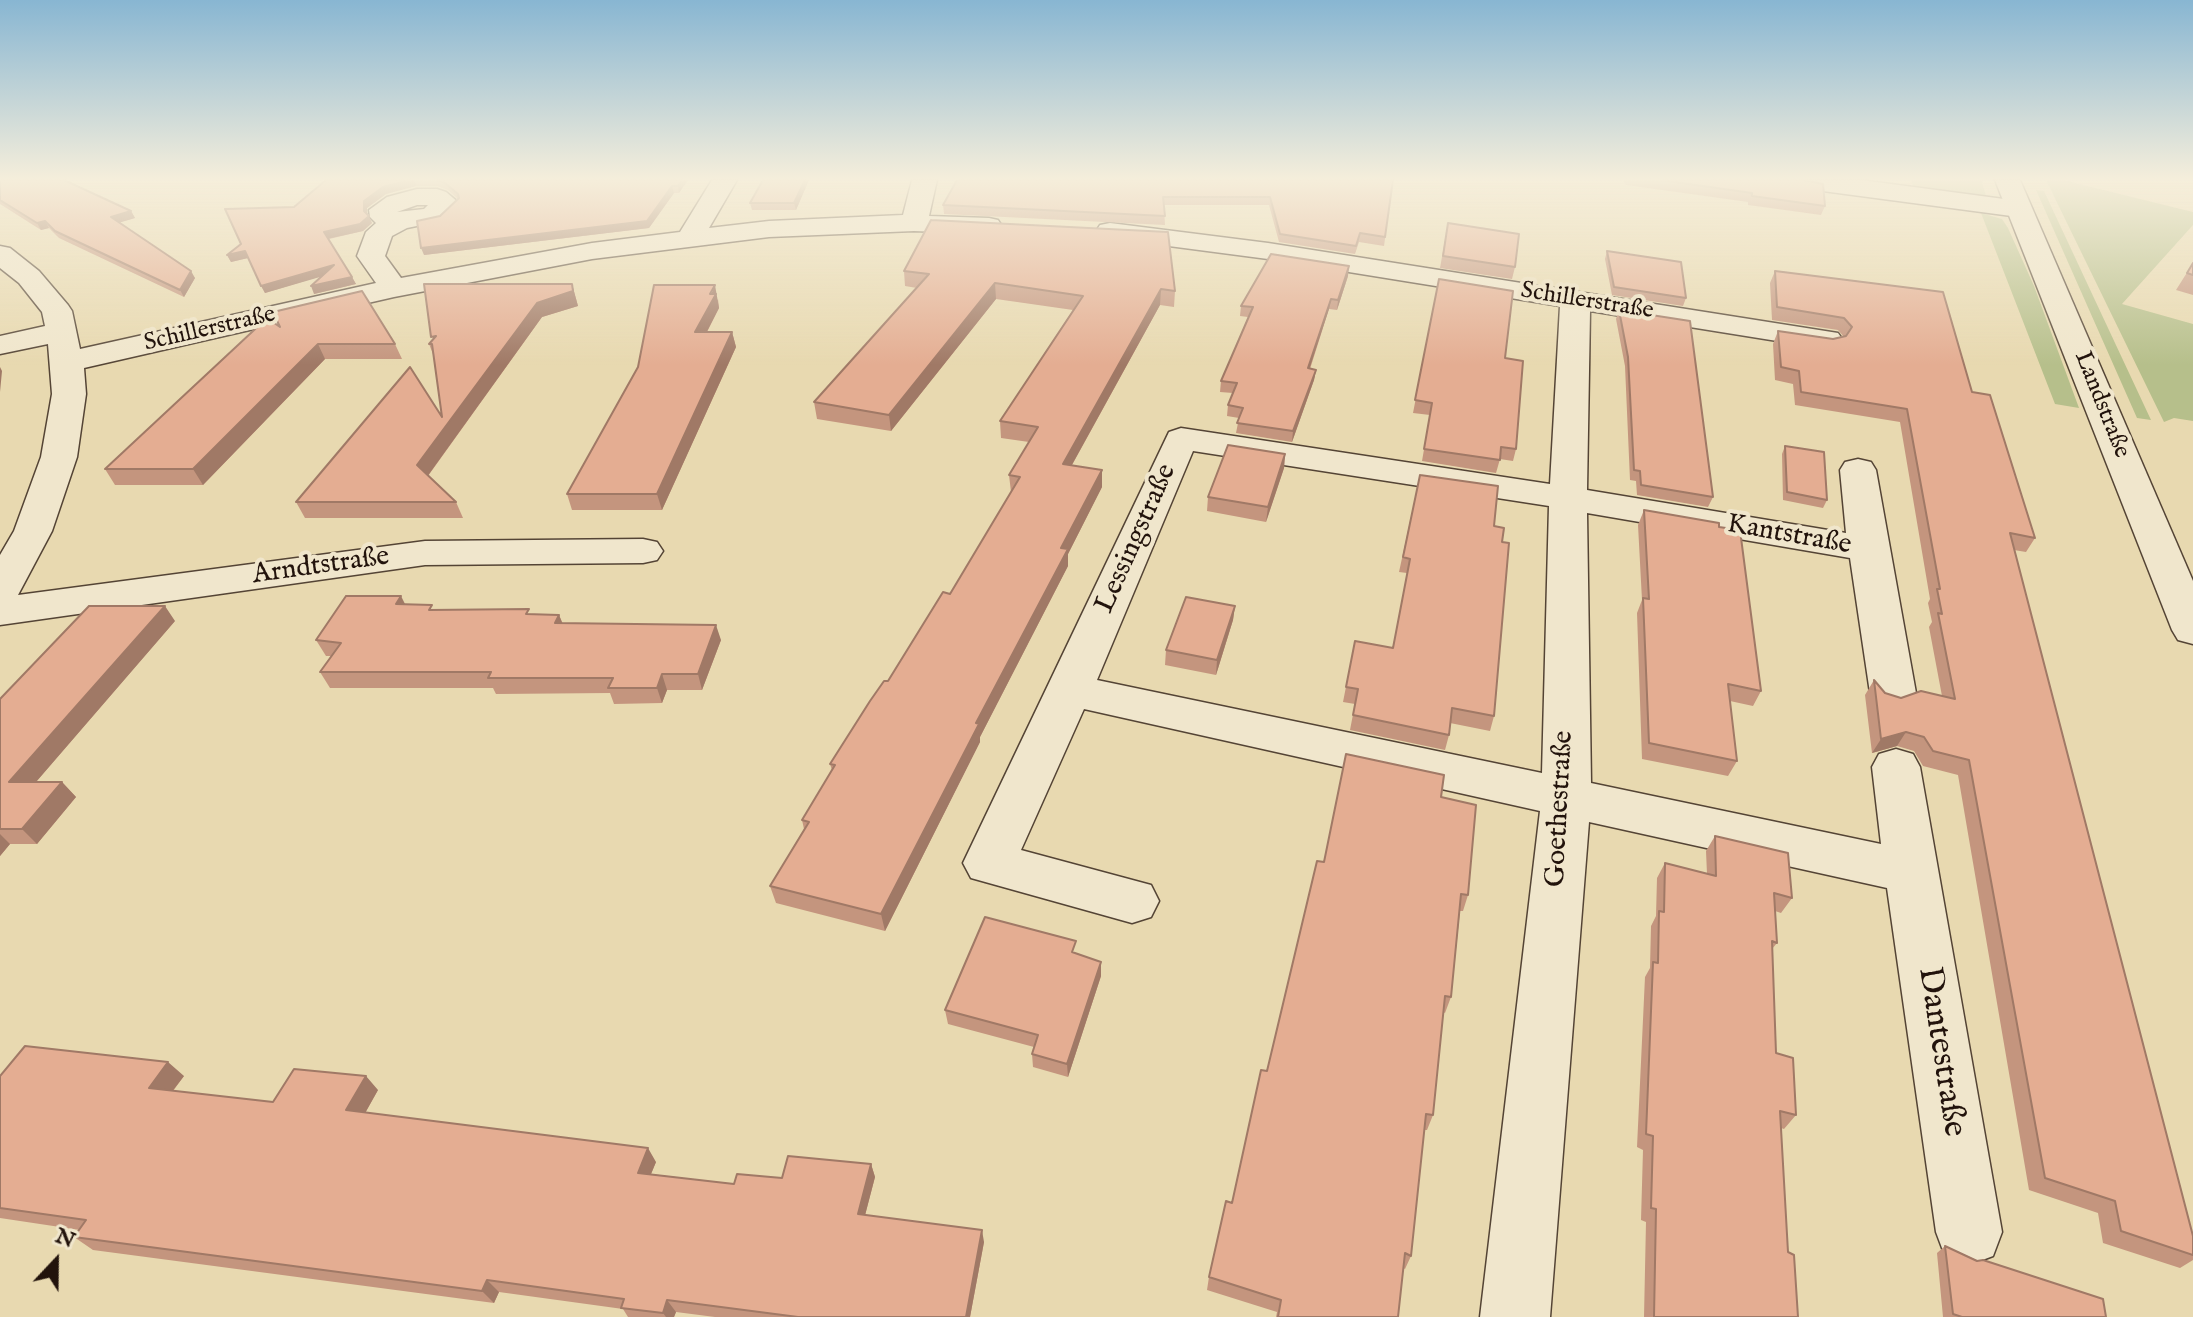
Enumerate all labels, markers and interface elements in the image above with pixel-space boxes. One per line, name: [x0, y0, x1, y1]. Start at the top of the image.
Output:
street label: Schillerstraße: [1519, 277, 1655, 327]
street label: Schillerstraße: [142, 301, 278, 359]
street label: Landstraße: [2067, 348, 2135, 462]
street label: Lessingstraße: [1089, 459, 1185, 619]
street label: Kantstraße: [1724, 509, 1854, 563]
street label: Arndtstraße: [250, 541, 392, 593]
street label: Goethestraße: [1540, 730, 1582, 888]
street label: Dantestraße: [1906, 964, 1974, 1140]
north arrow: [16, 1221, 96, 1301]
text: N: [51, 1222, 79, 1255]

